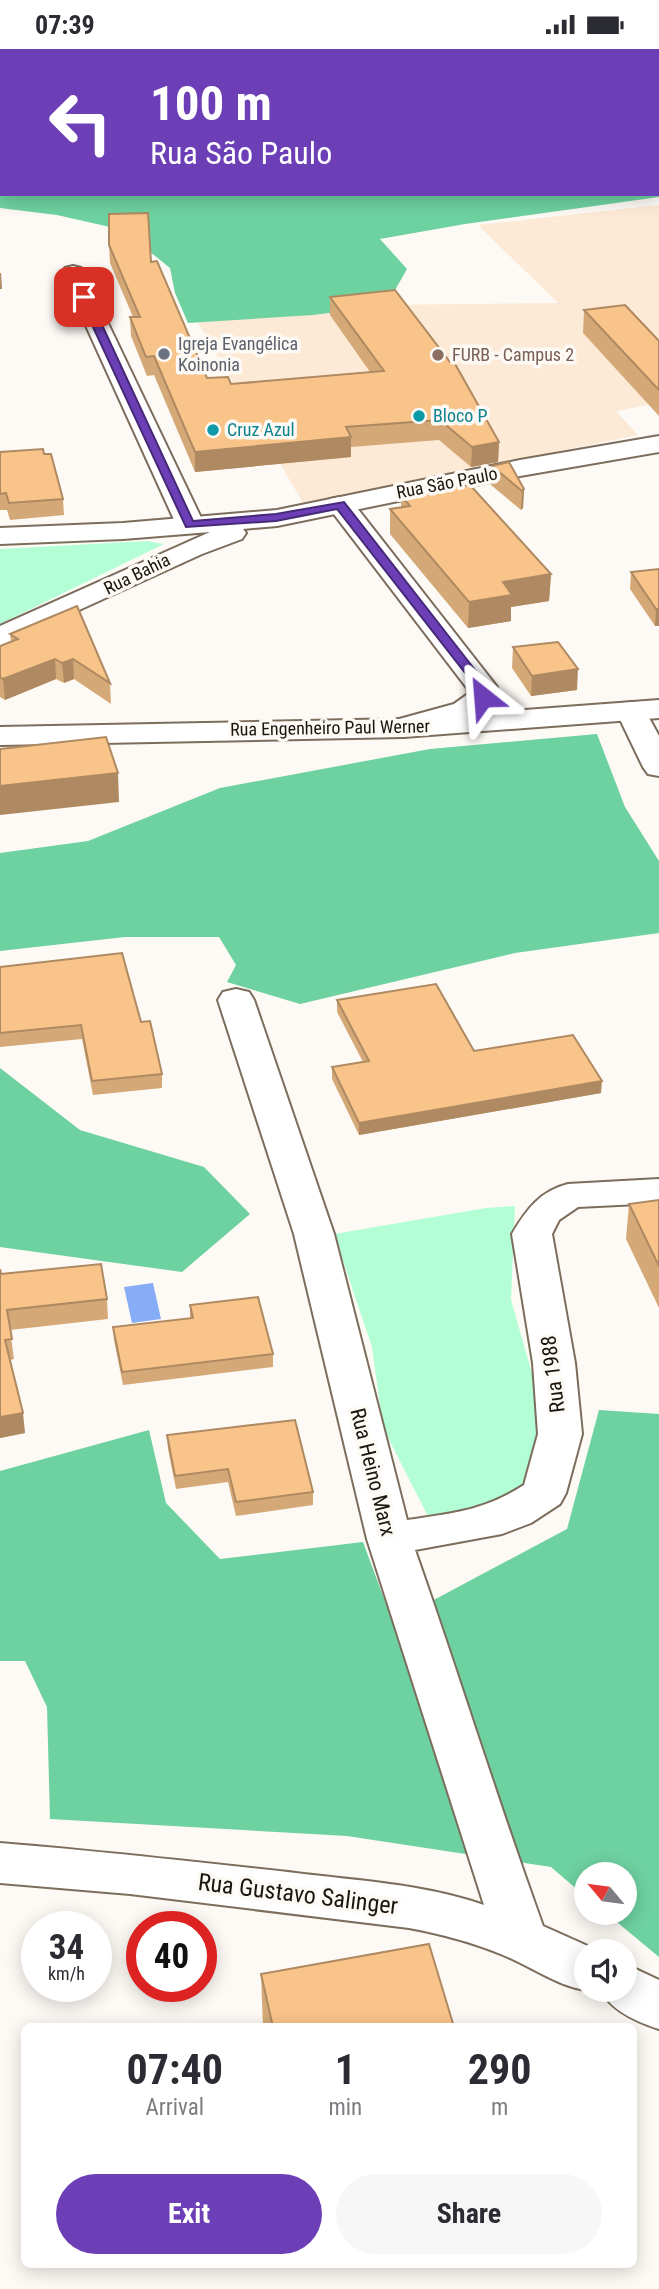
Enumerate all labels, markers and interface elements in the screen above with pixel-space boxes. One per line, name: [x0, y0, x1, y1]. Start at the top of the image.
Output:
text: 07:39: [35, 10, 95, 40]
text: 100 m: [150, 75, 272, 132]
icon: left: [35, 77, 126, 168]
text: Rua São Paulo: [150, 134, 332, 172]
pin: [54, 267, 114, 327]
icon: arrive: [65, 278, 103, 316]
place label: Igreja Evangélica Koinonia: [178, 333, 298, 375]
place label: FURB - Campus 2: [452, 344, 574, 365]
marker: Igreja Evangélica Koinonia: [156, 346, 172, 362]
marker: FURB - Campus 2: [430, 347, 446, 363]
place label: Bloco P: [433, 405, 487, 426]
marker: Bloco P: [411, 408, 427, 424]
place label: Cruz Azul: [227, 419, 295, 440]
marker: Cruz Azul: [205, 422, 221, 438]
street label: Rua São Paulo: [395, 462, 499, 503]
street label: Rua Bahia: [100, 549, 173, 599]
position arrow: [446, 660, 520, 734]
street label: Rua Engenheiro Paul Werner: [230, 715, 431, 740]
street label: Rua 1988: [536, 1334, 570, 1414]
street label: Rua Heino Marx: [346, 1406, 400, 1538]
north arrow: [574, 1862, 637, 1925]
map controls: [574, 1862, 637, 2002]
street label: Rua Gustavo Salinger: [196, 1868, 400, 1920]
speed limit sign: 40: [126, 1911, 217, 2002]
text: 34: [49, 1927, 84, 1968]
button: sound: [574, 1939, 637, 2002]
text: km/h: [48, 1963, 85, 1984]
text: 07:40: [127, 2045, 223, 2094]
text: 1: [335, 2045, 356, 2094]
text: 290: [468, 2045, 531, 2094]
text: Arrival: [145, 2094, 204, 2121]
text: min: [328, 2094, 362, 2121]
text: m: [491, 2094, 508, 2121]
button: Exit: [56, 2174, 322, 2254]
button: Share: [336, 2174, 602, 2254]

